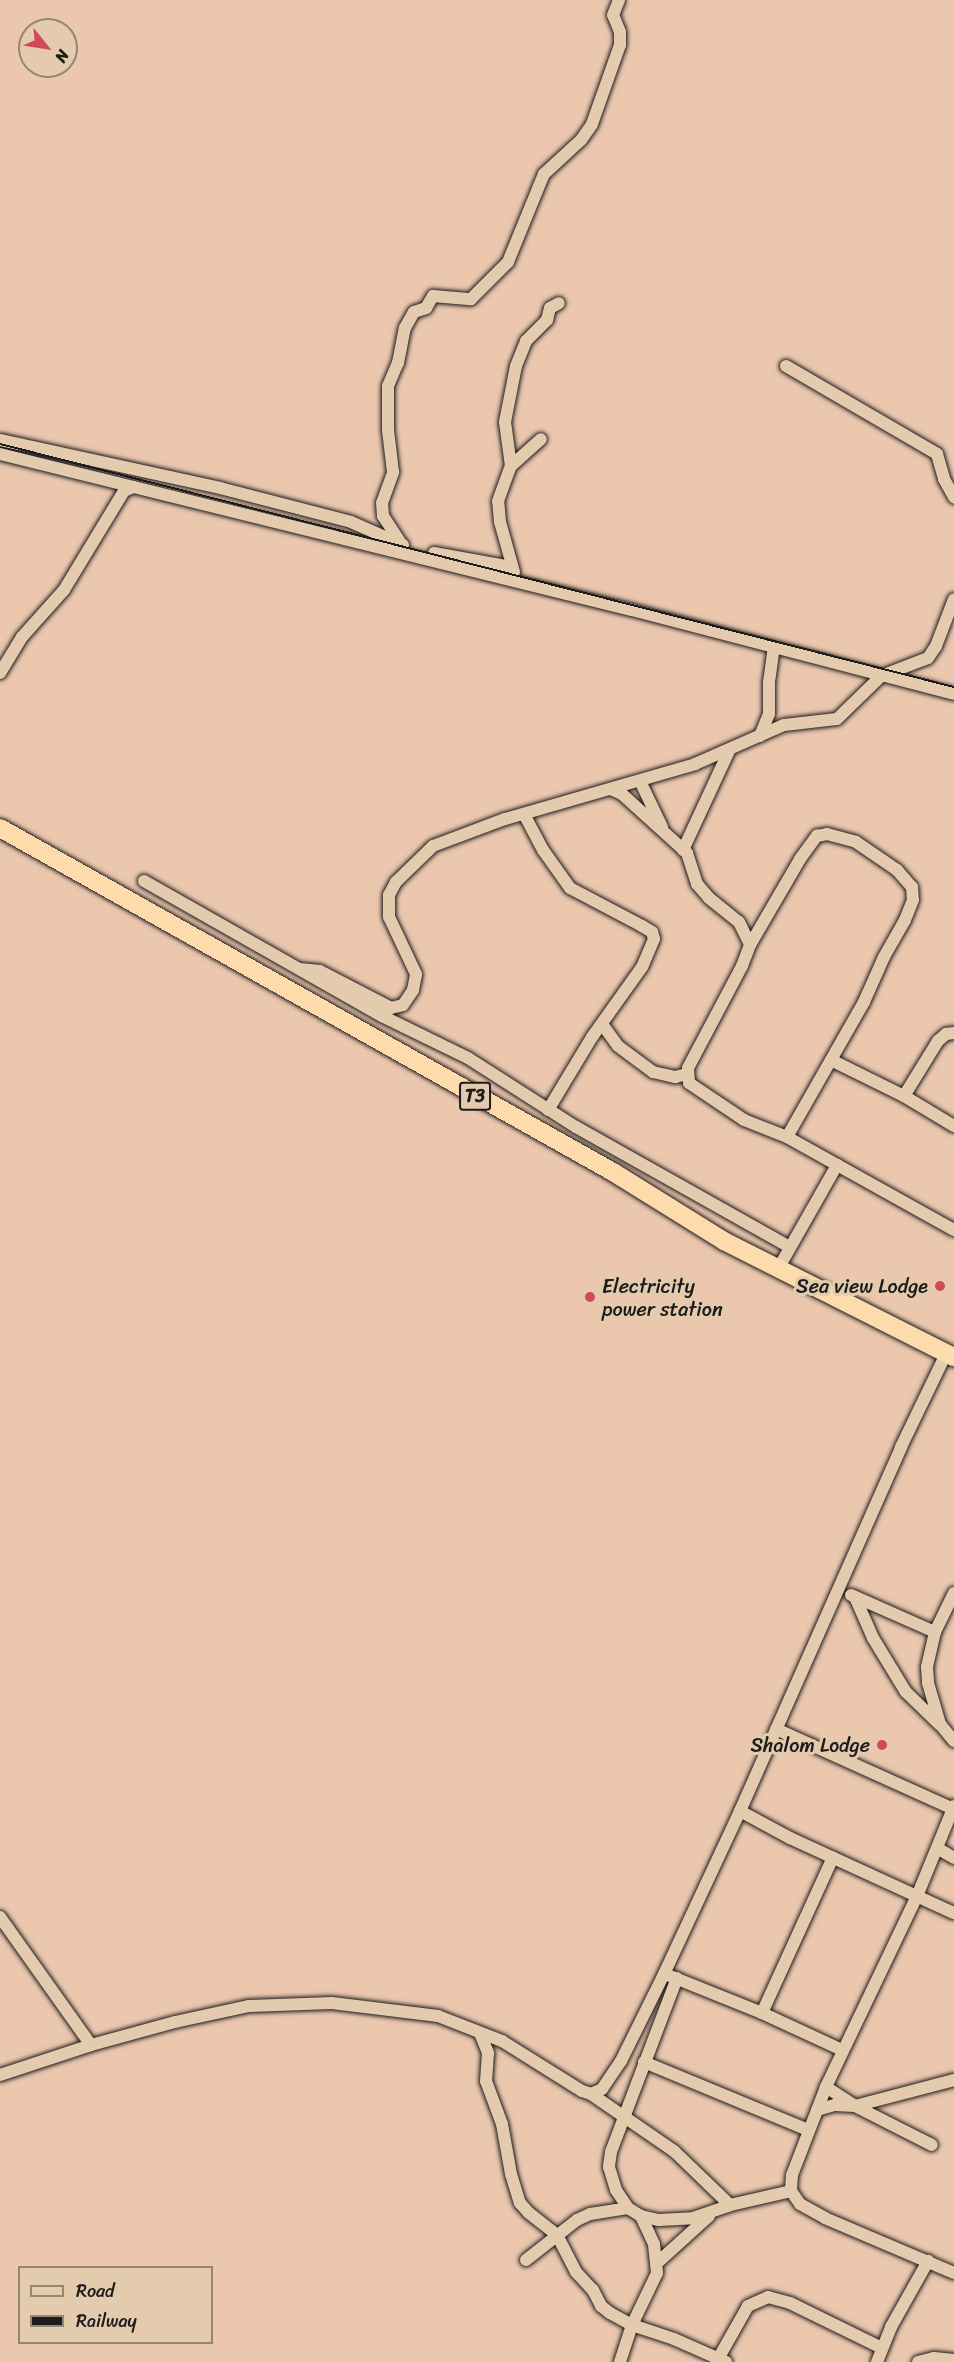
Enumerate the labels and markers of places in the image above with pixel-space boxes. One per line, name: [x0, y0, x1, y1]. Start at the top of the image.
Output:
place label: Electricity power station: [602, 1274, 722, 1321]
place label: Sea view Lodge: [795, 1274, 928, 1298]
marker: Sea view Lodge: [933, 1279, 947, 1293]
marker: Electricity power station: [583, 1290, 597, 1304]
place label: Shalom Lodge: [750, 1733, 870, 1757]
marker: Shalom Lodge: [875, 1738, 889, 1752]

